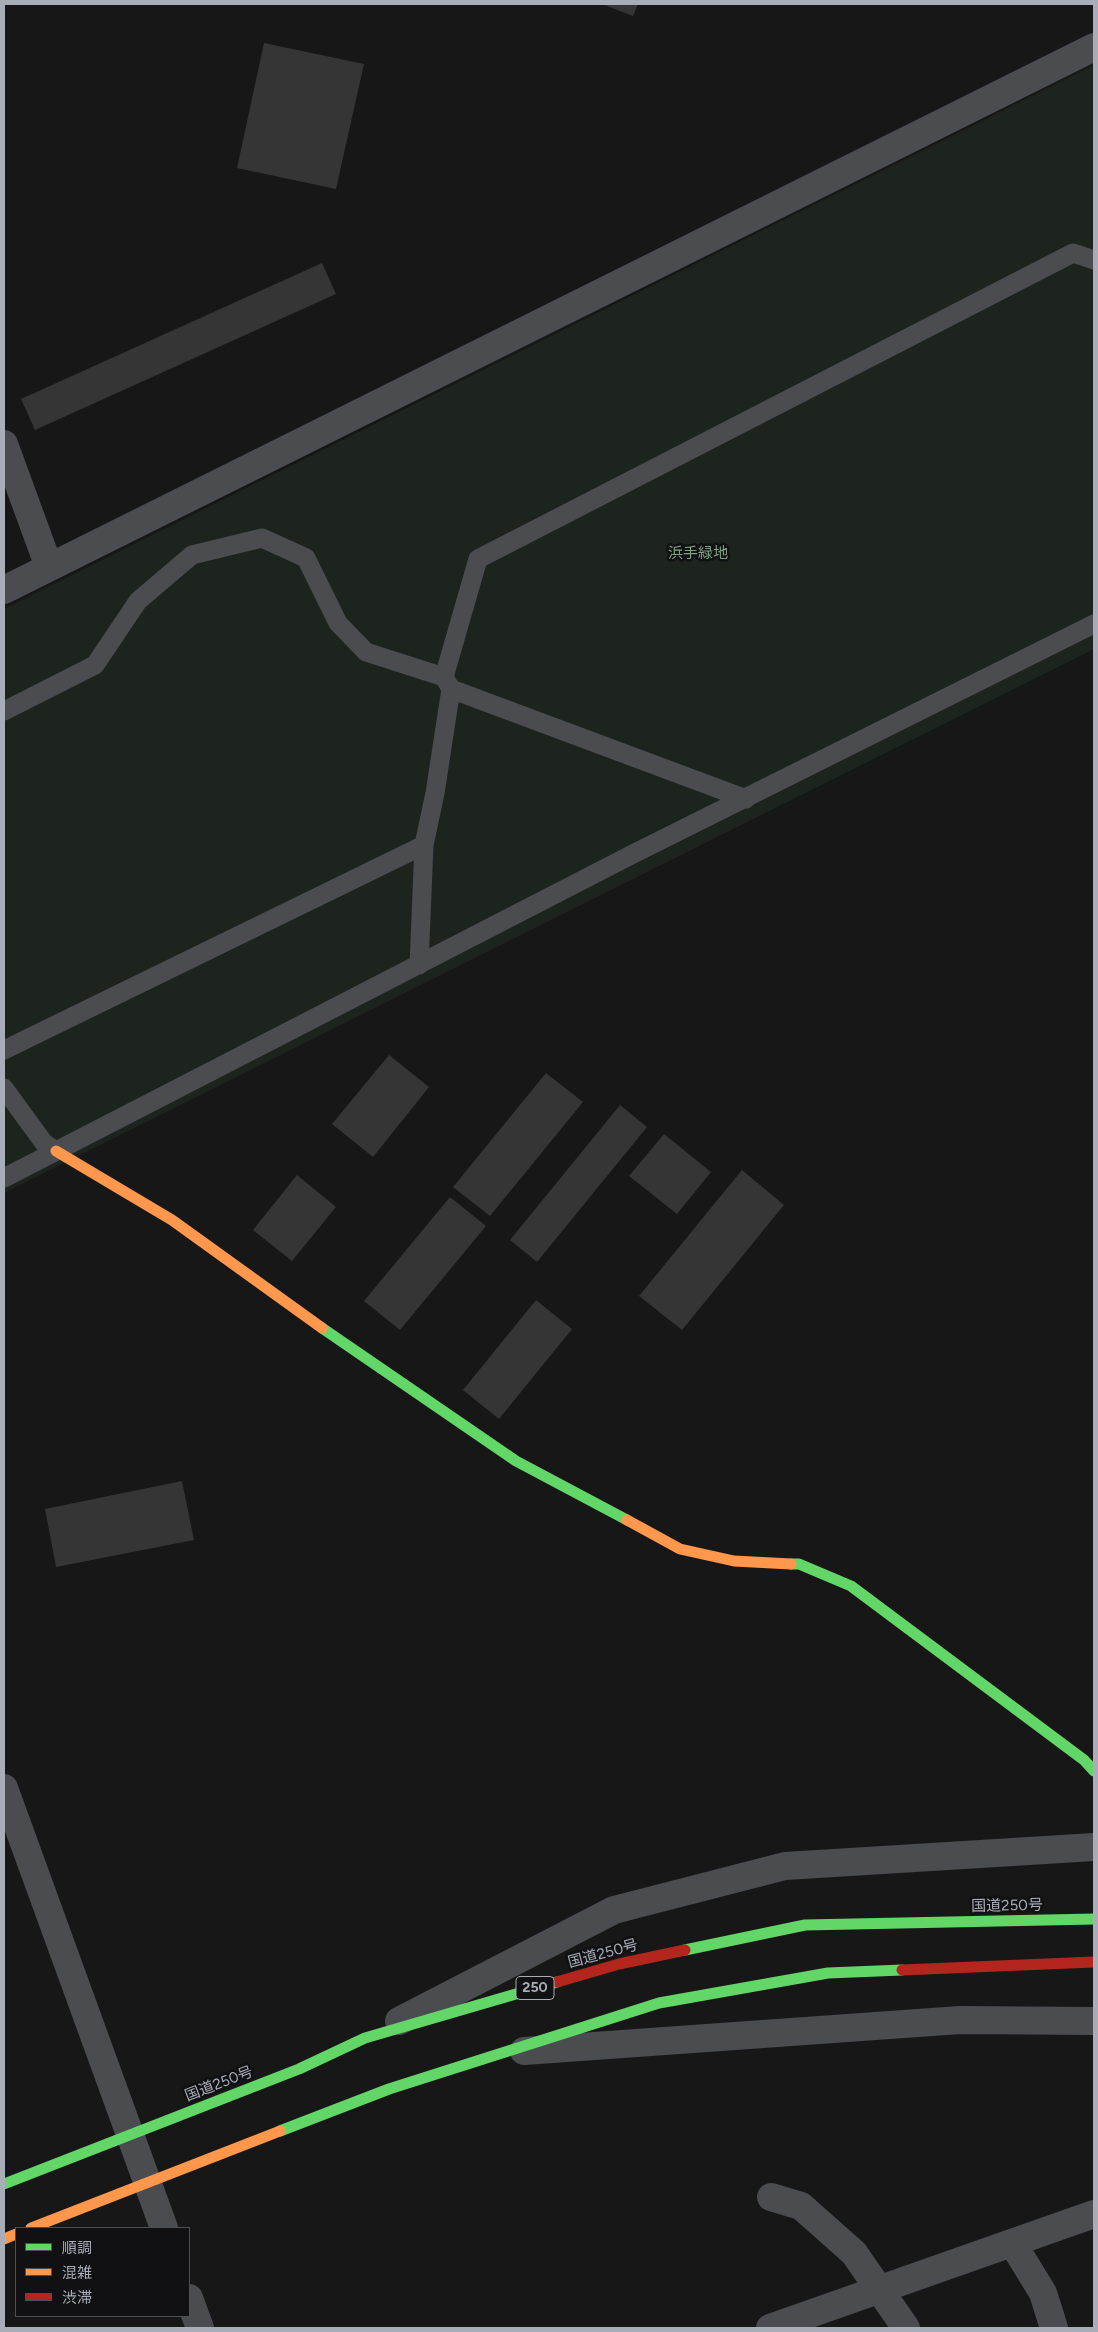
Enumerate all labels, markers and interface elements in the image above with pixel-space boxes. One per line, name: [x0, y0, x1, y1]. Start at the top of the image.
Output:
park label: 浜手緑地: [668, 545, 728, 563]
street label: 国道250号: [971, 1896, 1043, 1916]
street label: 国道250号: [566, 1936, 640, 1972]
road number: 250: [516, 1976, 554, 2000]
street label: 国道250号: [182, 2063, 256, 2105]
legend: [15, 2227, 190, 2317]
text: 順調: [62, 2239, 92, 2257]
text: 混雑: [62, 2264, 92, 2282]
text: 渋滞: [62, 2289, 92, 2307]

